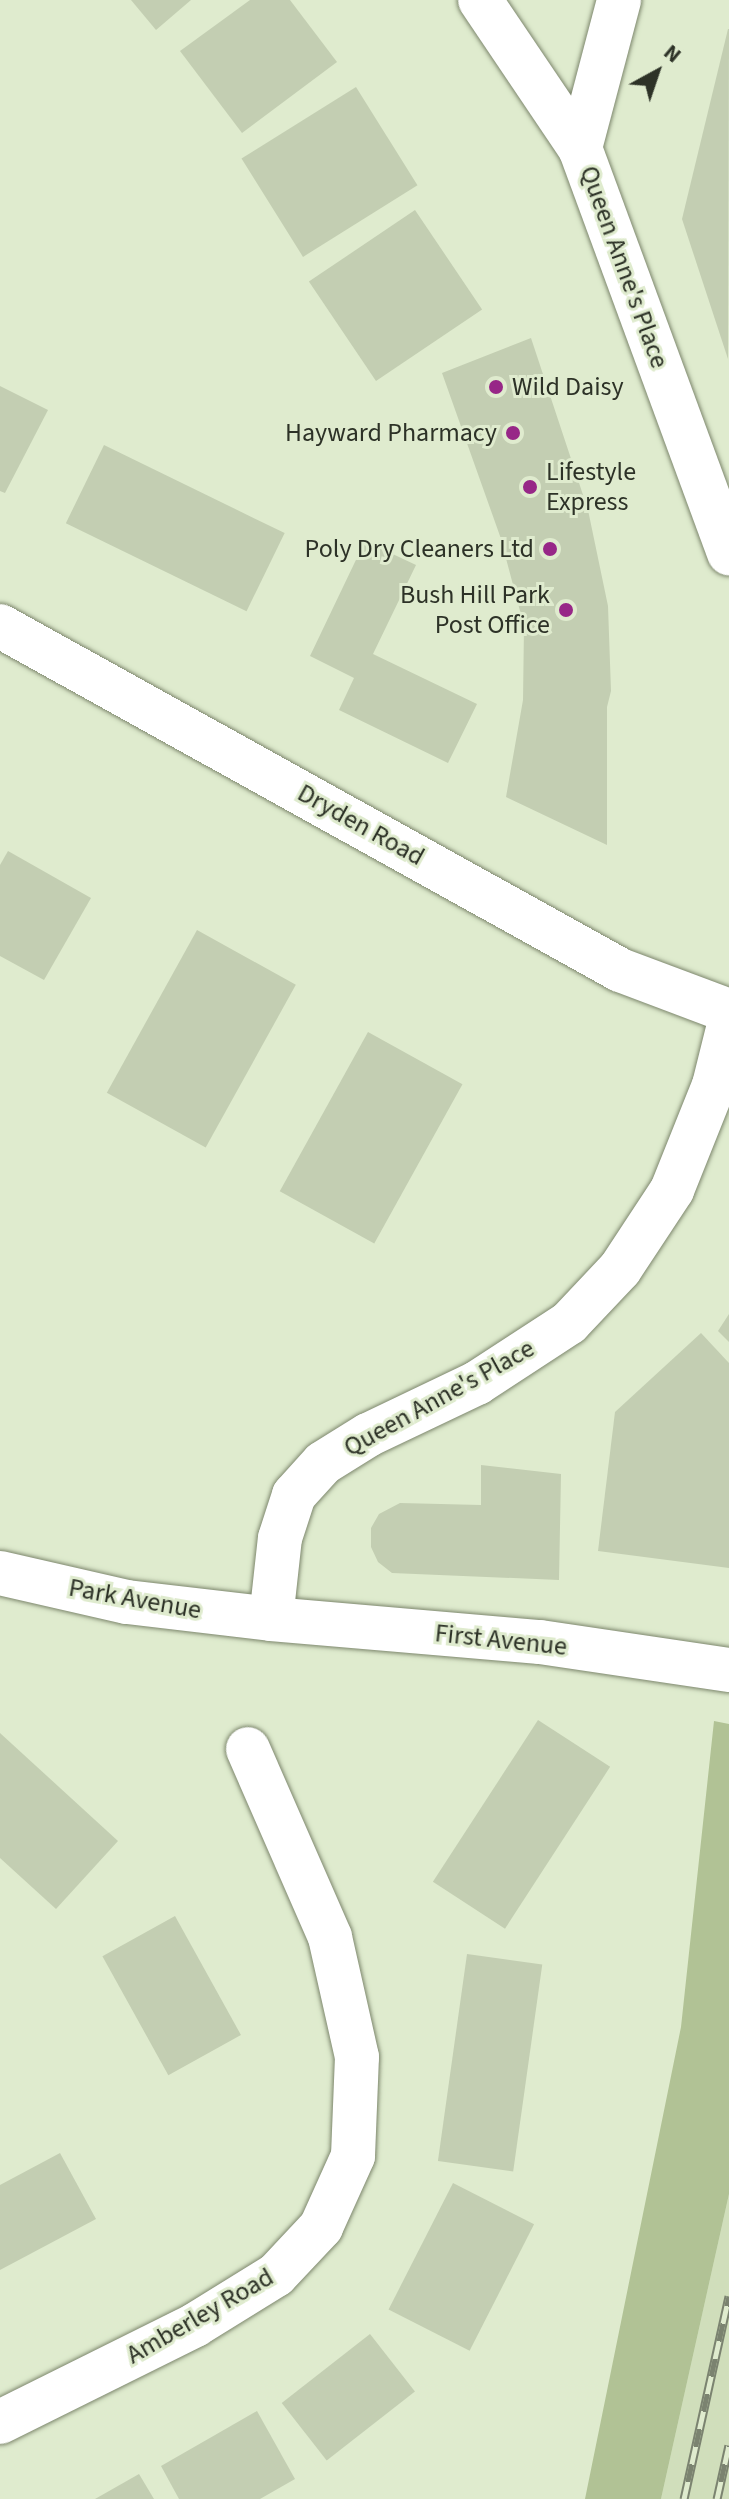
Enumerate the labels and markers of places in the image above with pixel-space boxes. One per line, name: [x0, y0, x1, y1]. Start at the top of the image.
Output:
place label: Wild Daisy: [512, 371, 624, 403]
marker: Wild Daisy: [487, 378, 505, 396]
place label: Hayward Pharmacy: [285, 417, 497, 449]
marker: Hayward Pharmacy: [504, 424, 522, 442]
place label: Lifestyle Express: [546, 456, 636, 518]
marker: Lifestyle Express: [521, 478, 539, 496]
place label: Poly Dry Cleaners Ltd: [305, 533, 534, 565]
marker: Poly Dry Cleaners Ltd: [541, 540, 559, 558]
place label: Bush Hill Park Post Office: [400, 579, 550, 640]
marker: Bush Hill Park Post Office: [557, 601, 575, 619]

